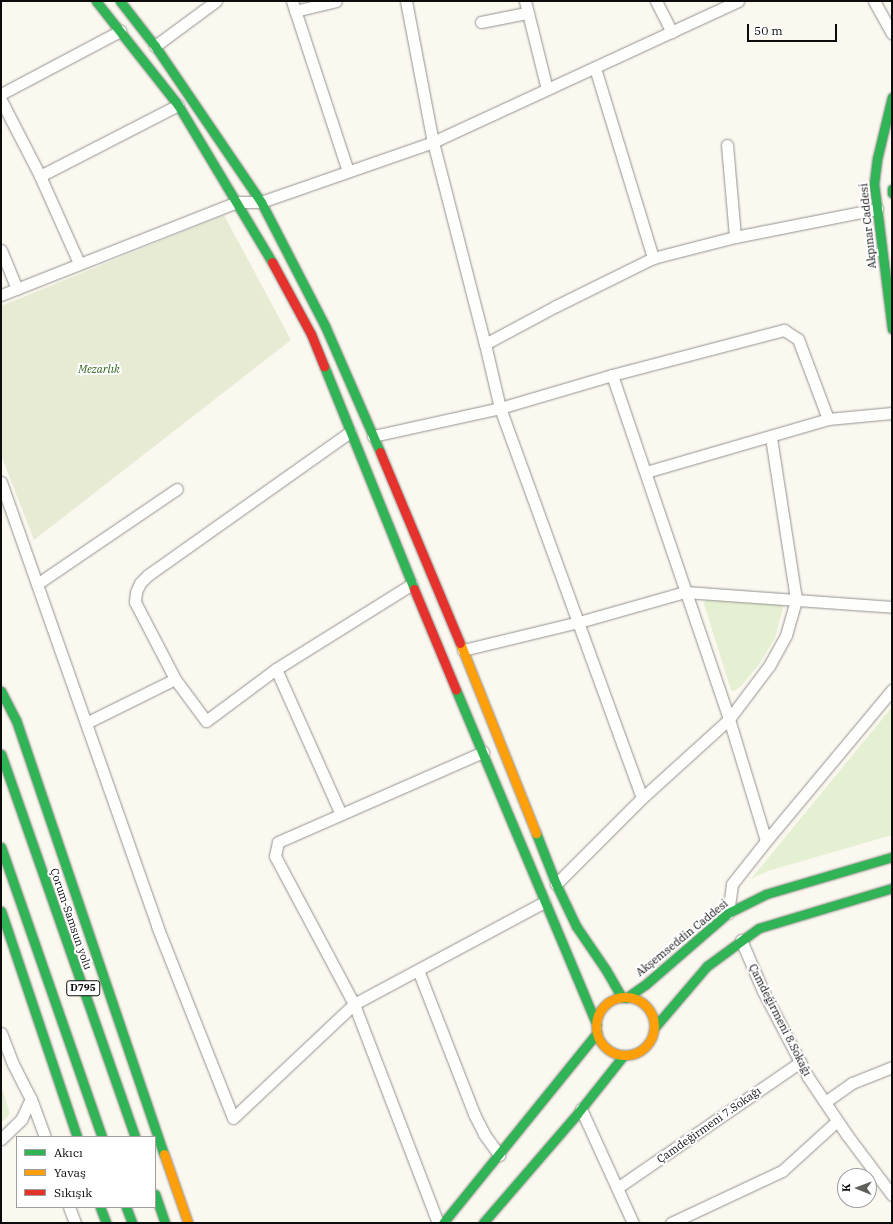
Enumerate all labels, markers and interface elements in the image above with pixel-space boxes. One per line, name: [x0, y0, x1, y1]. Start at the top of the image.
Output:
scale bar: [749, 16, 839, 42]
text: 50 m: [754, 23, 783, 38]
street label: Akpınar Caddesi: [857, 183, 879, 269]
park label: Mezarlık: [78, 362, 120, 376]
street label: Çorum-Samsun yolu: [47, 866, 95, 972]
street label: Akşemseddin Caddesi: [633, 897, 731, 979]
street label: Çamdeğirmeni 8.Sokağı: [746, 962, 814, 1078]
road number: D795: [66, 980, 100, 996]
street label: Çamdeğirmeni 7.Sokağı: [654, 1084, 764, 1166]
legend: [16, 1136, 156, 1208]
text: Akıcı: [54, 1145, 83, 1160]
text: Yavaş: [54, 1165, 86, 1180]
north arrow: [837, 1168, 877, 1208]
text: K: [839, 1183, 853, 1192]
text: Sıkışık: [54, 1185, 92, 1200]

